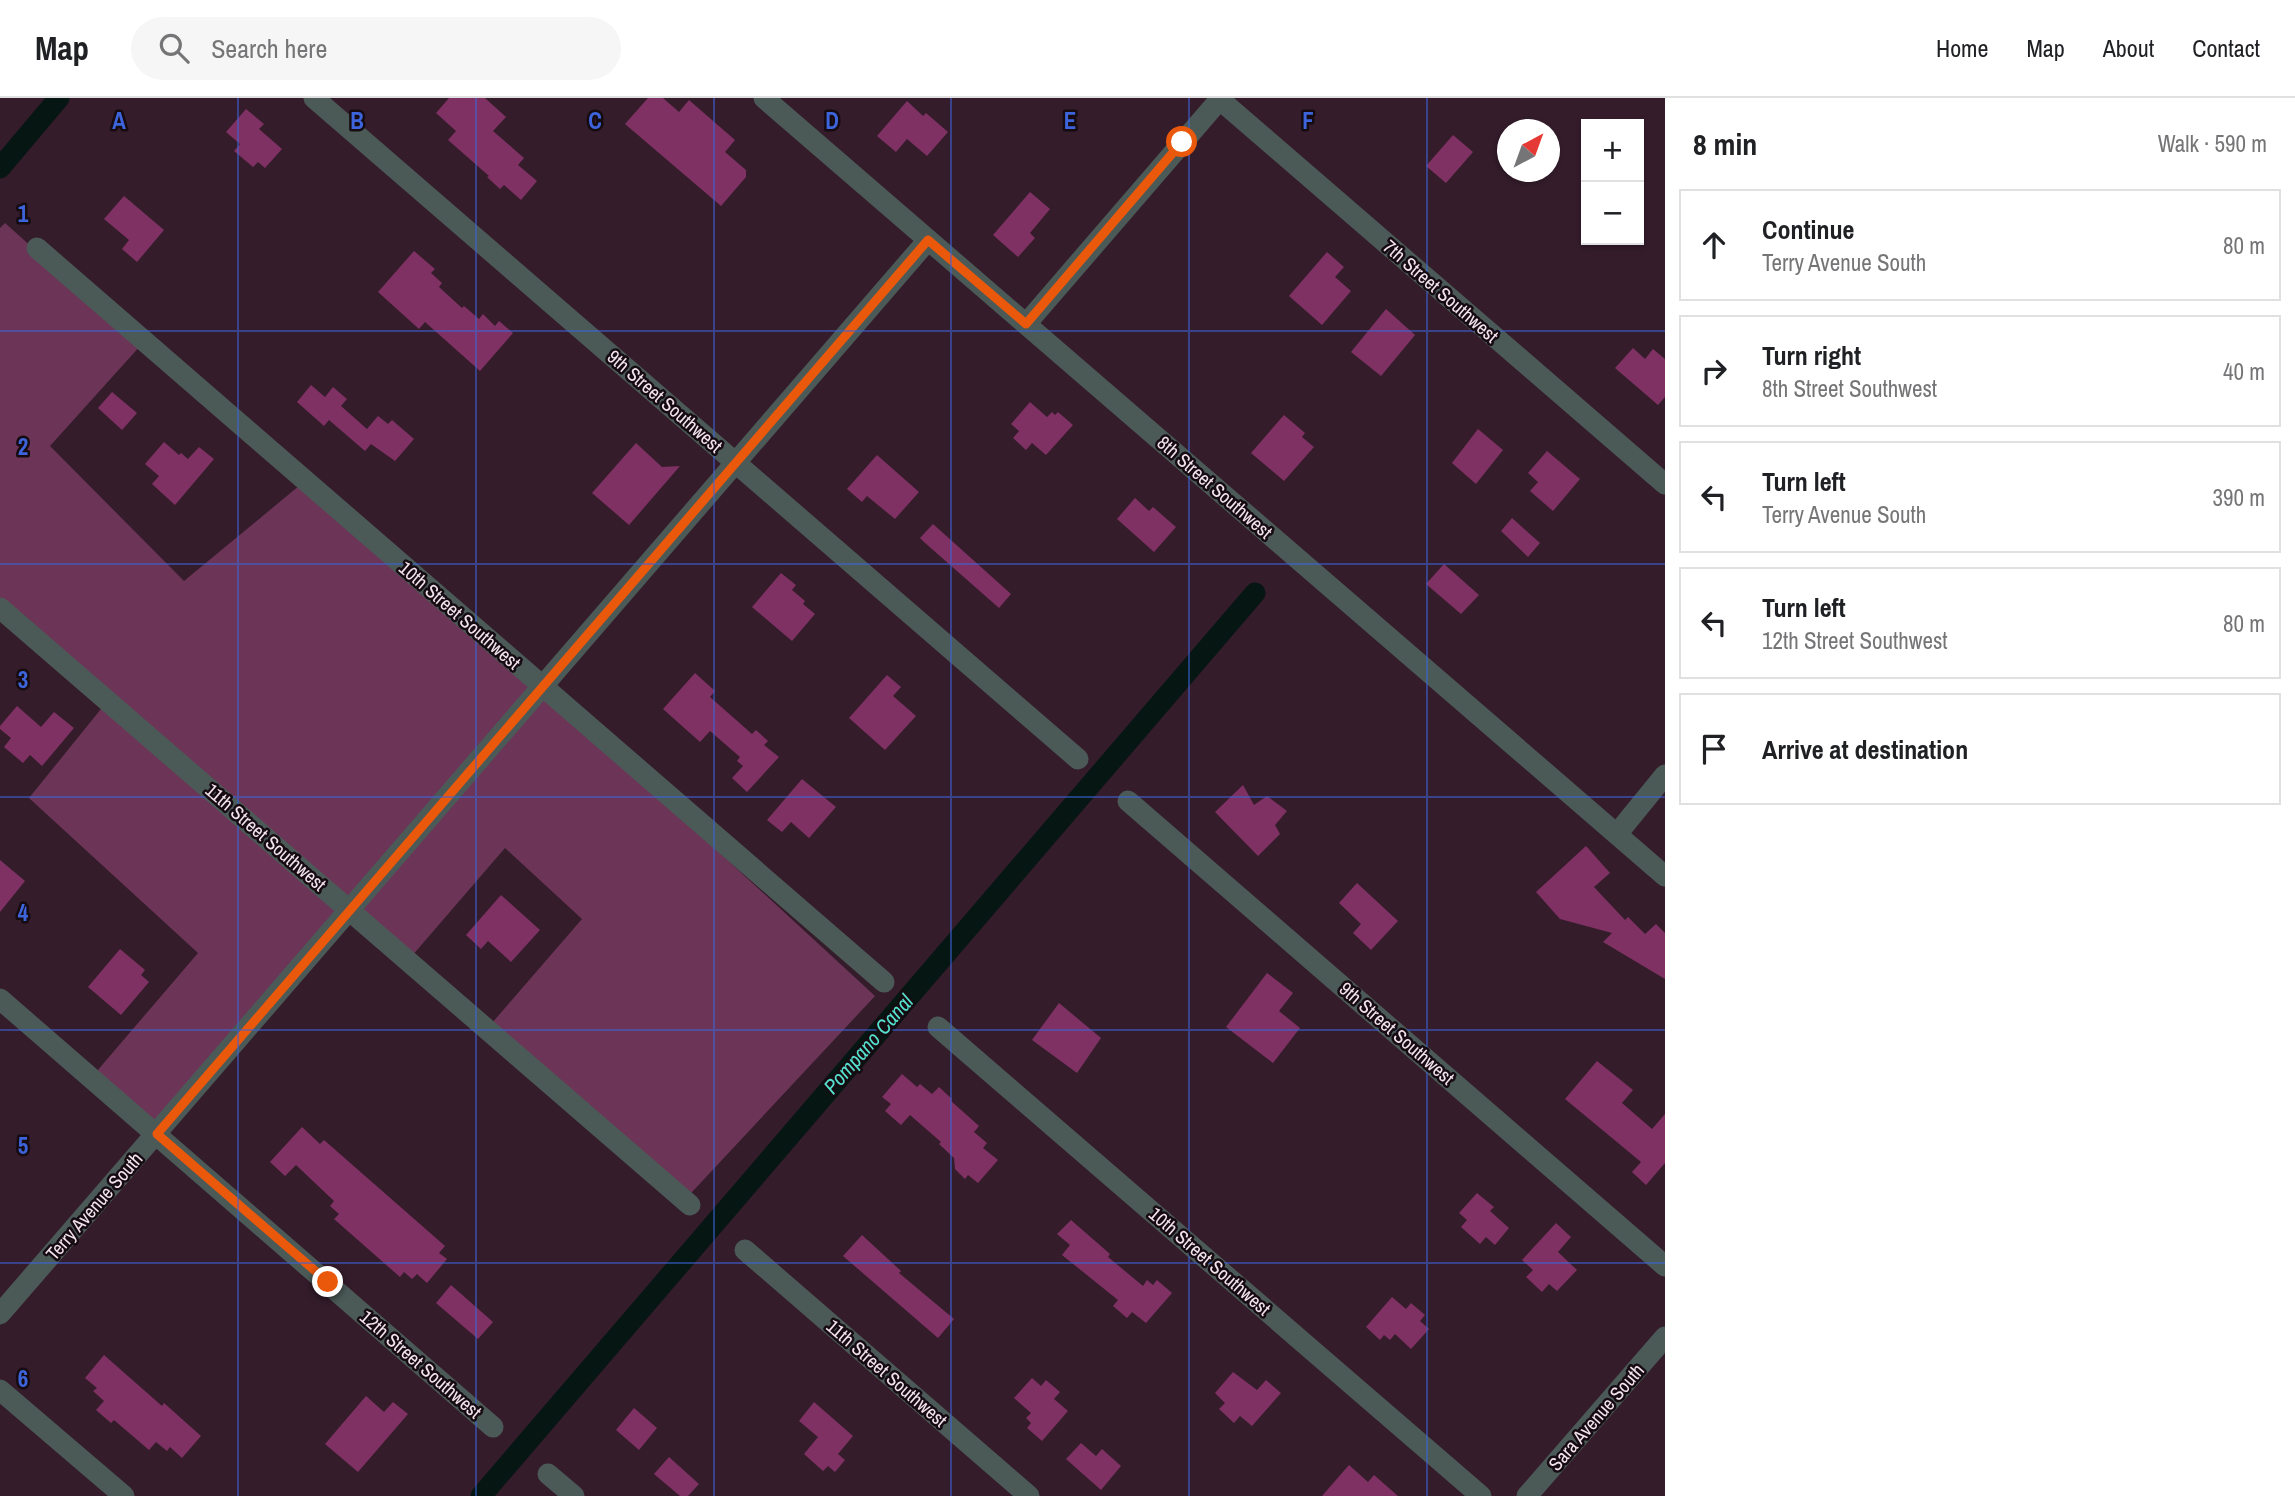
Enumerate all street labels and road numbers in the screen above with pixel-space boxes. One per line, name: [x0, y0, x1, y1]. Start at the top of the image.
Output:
street label: 7th Street Southwest: [1378, 234, 1505, 349]
street label: 9th Street Southwest: [602, 344, 729, 459]
street label: 8th Street Southwest: [1152, 430, 1279, 545]
street label: 10th Street Southwest: [394, 555, 527, 676]
street label: 11th Street Southwest: [200, 777, 332, 897]
street label: 9th Street Southwest: [1334, 976, 1461, 1091]
street label: Terry Avenue South: [40, 1146, 148, 1266]
street label: 10th Street Southwest: [1144, 1201, 1277, 1322]
street label: 12th Street Southwest: [355, 1304, 488, 1425]
street label: 11th Street Southwest: [821, 1313, 953, 1433]
street label: Sara Avenue South: [1542, 1358, 1650, 1476]

